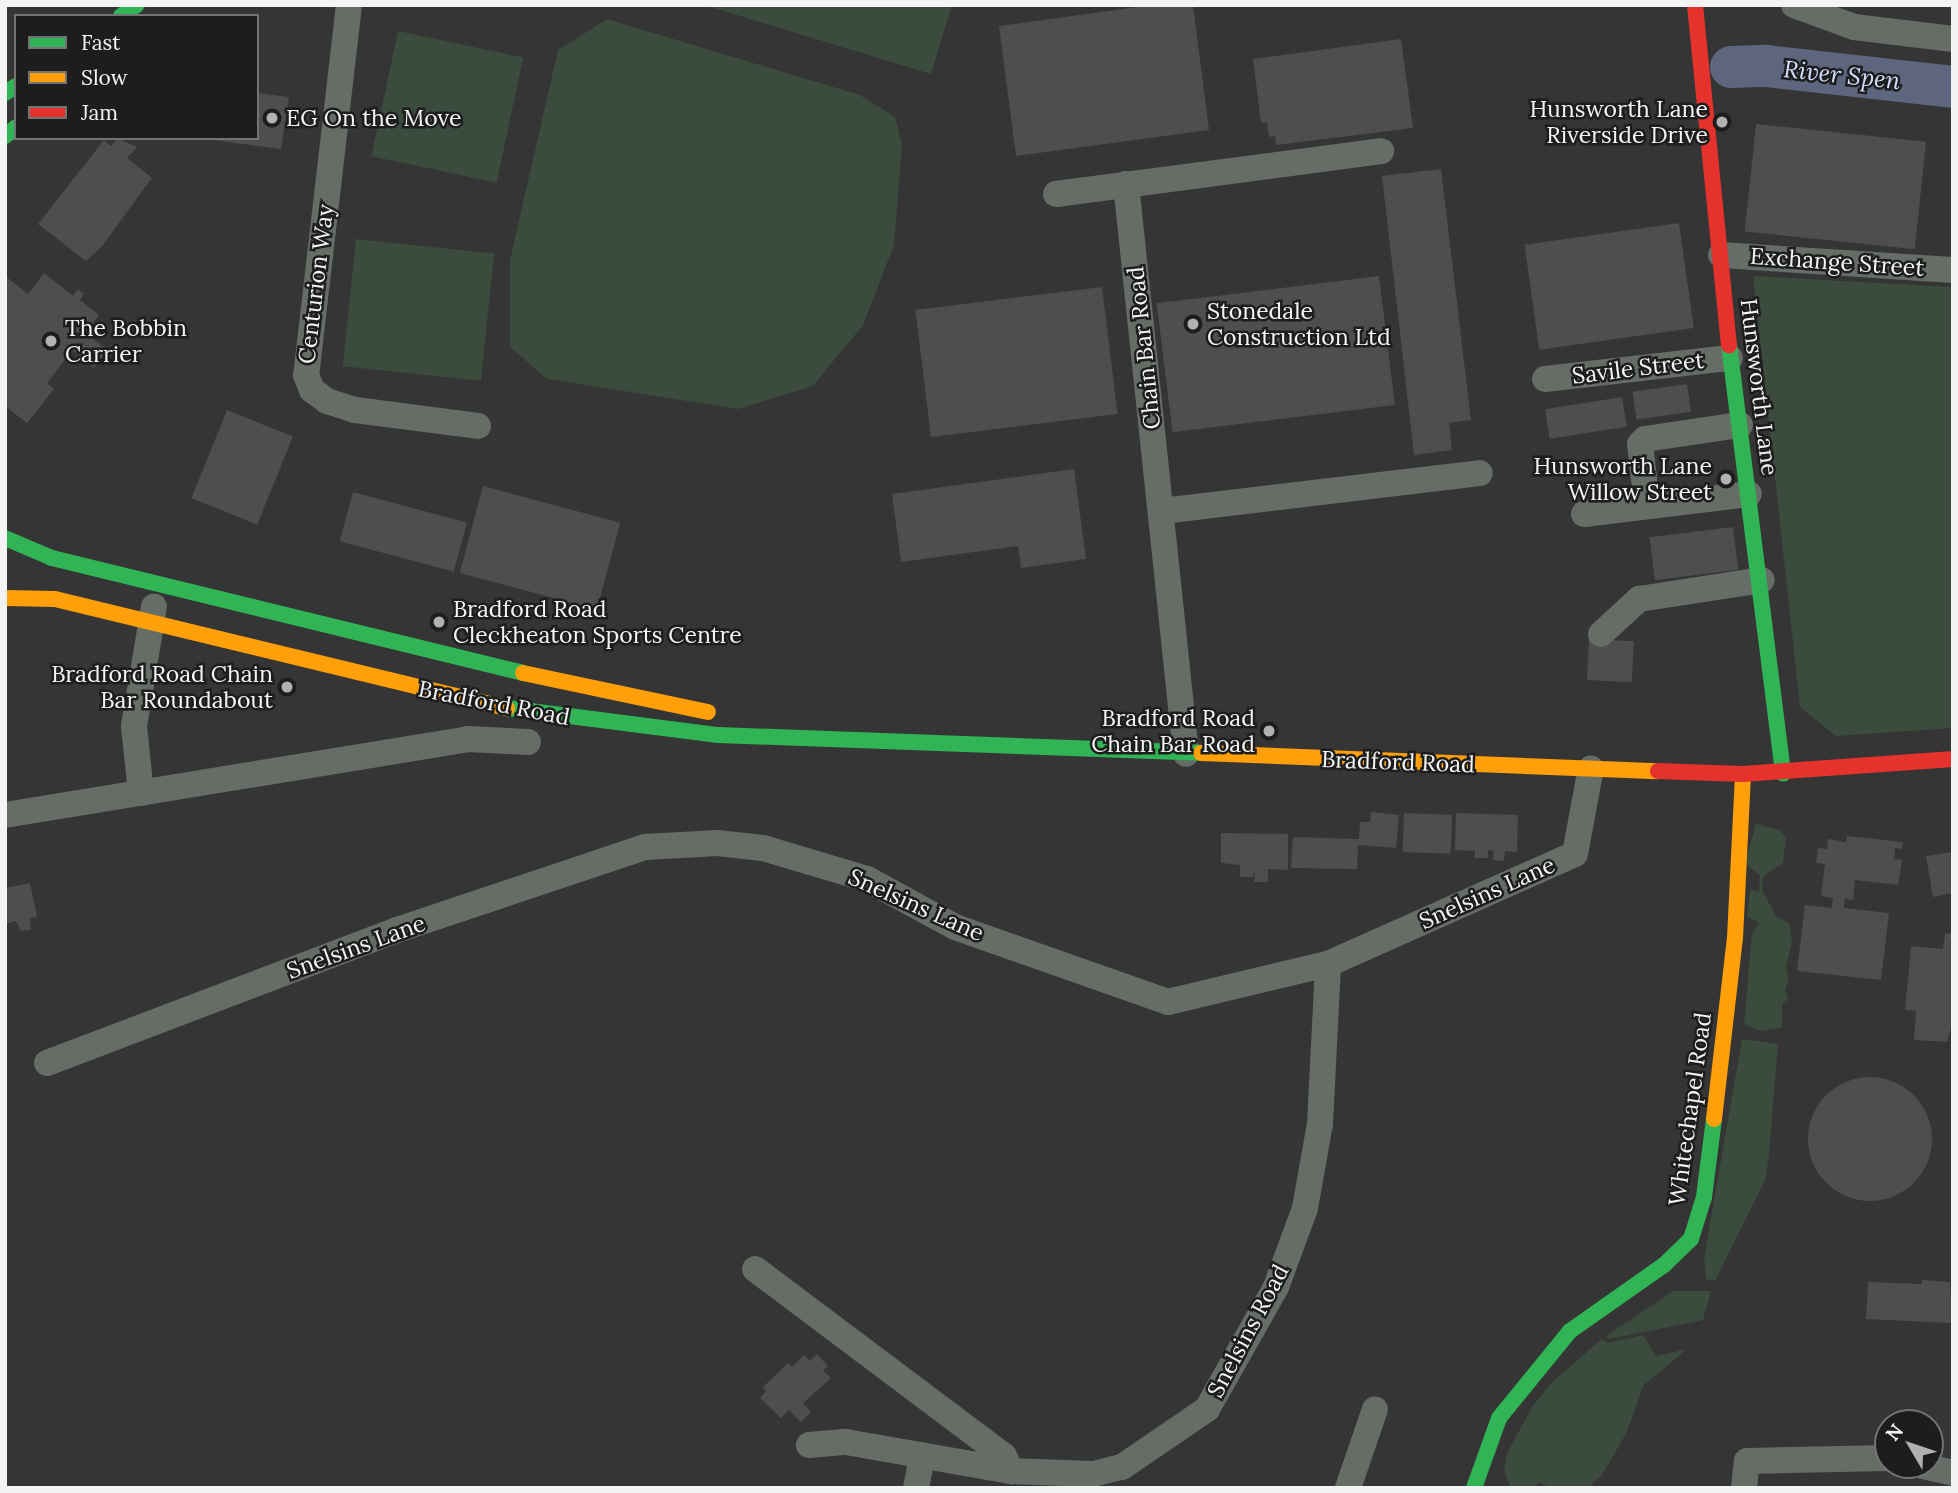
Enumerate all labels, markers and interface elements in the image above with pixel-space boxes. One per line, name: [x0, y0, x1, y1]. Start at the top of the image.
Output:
legend: [14, 14, 259, 140]
text: Fast: [81, 29, 120, 56]
water label: River Spen: [1782, 55, 1902, 95]
text: Slow: [81, 64, 128, 91]
place label: Hunsworth Lane Riverside Drive: [1530, 95, 1708, 149]
text: Jam: [81, 99, 118, 126]
place label: EG On the Move: [286, 104, 462, 132]
marker: EG On the Move: [264, 110, 280, 126]
marker: Hunsworth Lane Riverside Drive: [1714, 114, 1730, 130]
street label: Centurion Way: [293, 203, 339, 365]
street label: Exchange Street: [1749, 242, 1925, 282]
street label: Chain Bar Road: [1122, 265, 1166, 431]
place label: Stonedale Construction Ltd: [1207, 297, 1391, 351]
street label: Hunsworth Lane: [1734, 297, 1784, 477]
place label: The Bobbin Carrier: [65, 314, 187, 368]
marker: Stonedale Construction Ltd: [1185, 316, 1201, 332]
marker: The Bobbin Carrier: [43, 333, 59, 349]
street label: Savile Street: [1570, 346, 1706, 390]
place label: Hunsworth Lane Willow Street: [1534, 452, 1712, 506]
marker: Hunsworth Lane Willow Street: [1718, 471, 1734, 487]
place label: Bradford Road Cleckheaton Sports Centre: [453, 595, 742, 649]
marker: Bradford Road Cleckheaton Sports Centre: [431, 614, 447, 630]
place label: Bradford Road Chain Bar Roundabout: [51, 660, 273, 714]
street label: Bradford Road: [416, 675, 572, 731]
marker: Bradford Road Chain Bar Roundabout: [279, 679, 295, 695]
place label: Bradford Road Chain Bar Road: [1091, 704, 1255, 758]
marker: Bradford Road Chain Bar Road: [1261, 723, 1277, 739]
street label: Bradford Road: [1321, 746, 1475, 778]
street label: Snelsins Lane: [1415, 851, 1559, 935]
street label: Snelsins Lane: [844, 863, 988, 947]
street label: Snelsins Lane: [283, 909, 429, 985]
street label: Whitechapel Road: [1663, 1011, 1717, 1207]
street label: Snelsins Road: [1201, 1260, 1295, 1402]
north arrow: [1874, 1409, 1944, 1479]
text: N: [1880, 1419, 1908, 1445]

